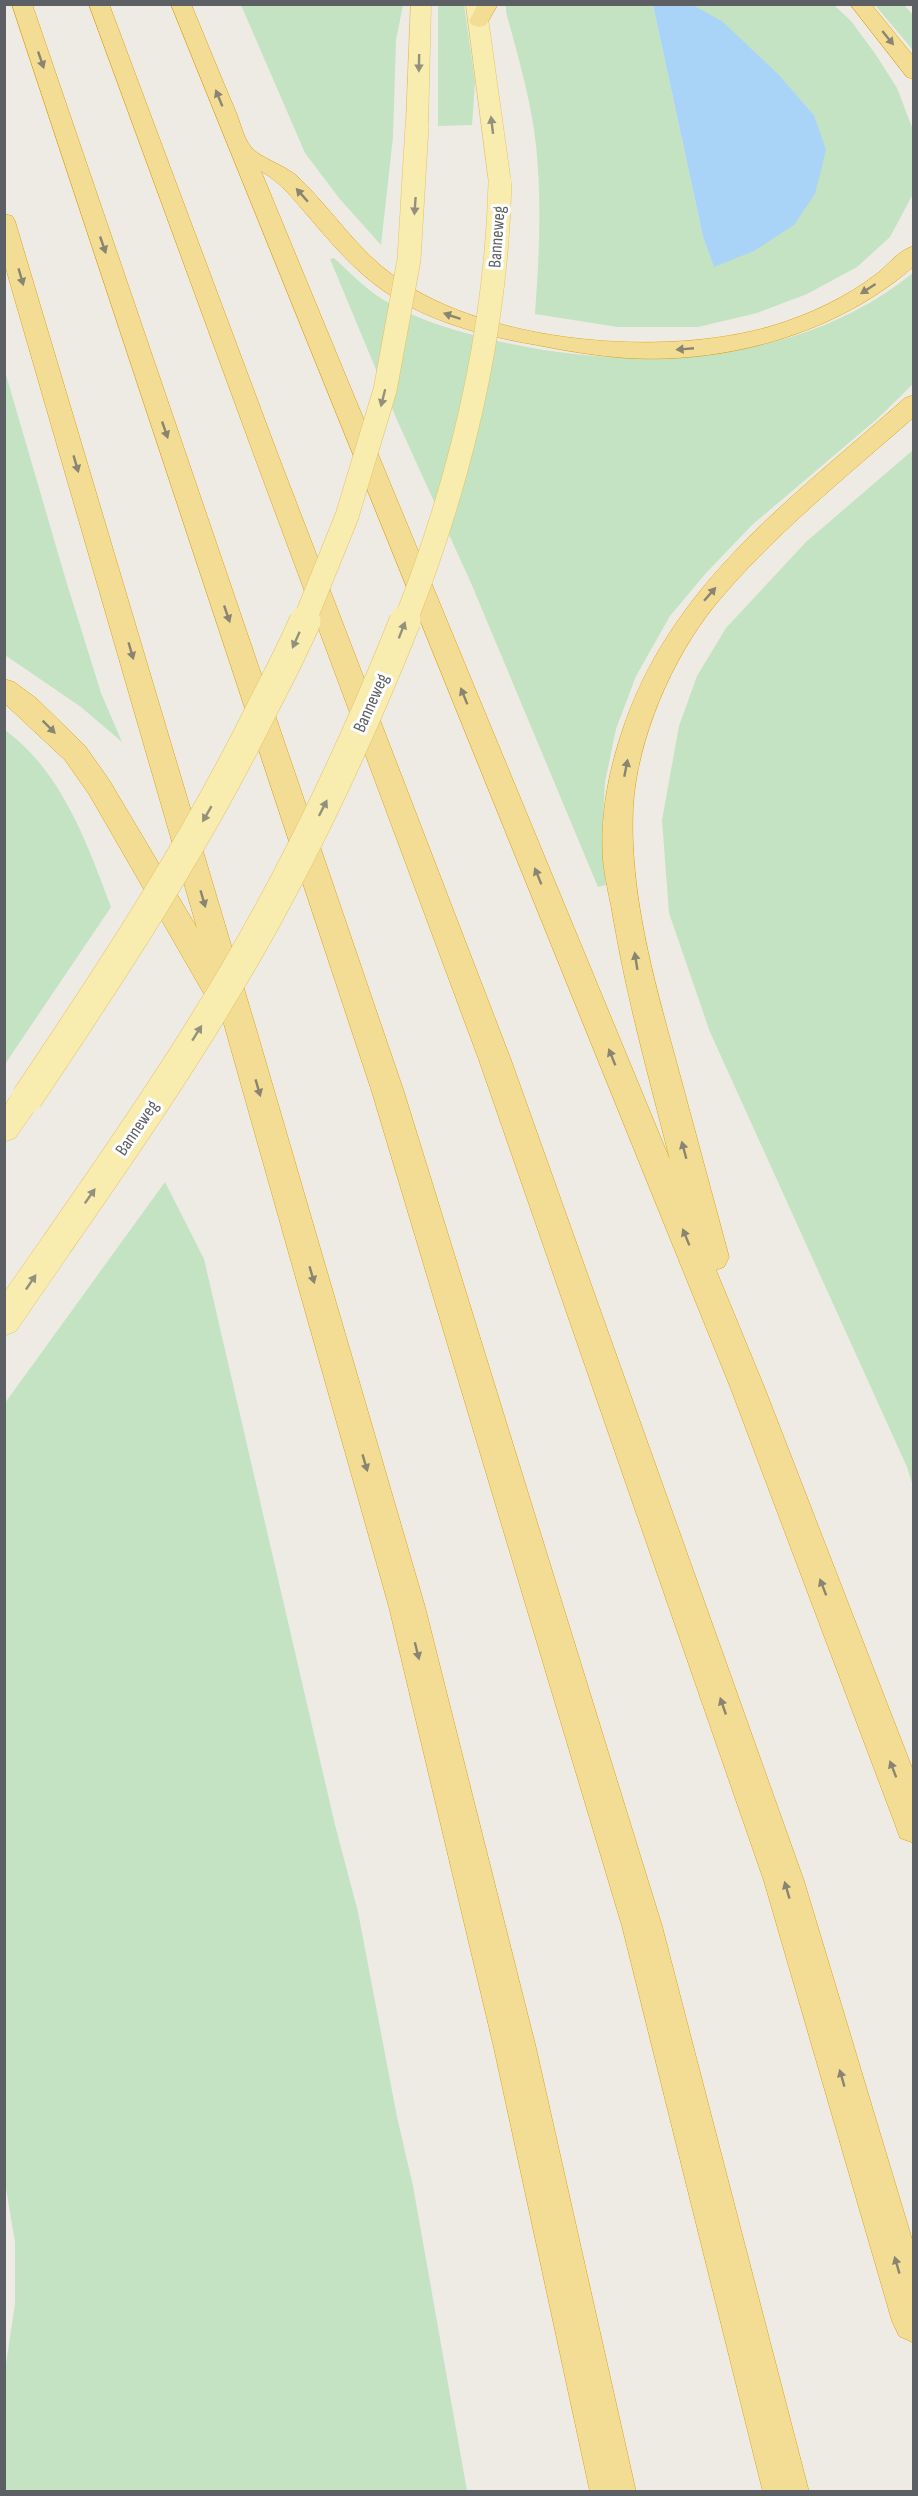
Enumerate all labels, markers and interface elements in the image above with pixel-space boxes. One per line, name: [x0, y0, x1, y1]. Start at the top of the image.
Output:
one-way arrow: [882, 30, 895, 46]
one-way arrow: [36, 51, 46, 69]
one-way arrow: [414, 53, 424, 72]
one-way arrow: [214, 89, 224, 107]
one-way arrow: [488, 115, 497, 134]
one-way arrow: [296, 188, 309, 203]
one-way arrow: [410, 196, 420, 215]
street label: Banneweg: [484, 205, 510, 269]
one-way arrow: [98, 236, 108, 254]
one-way arrow: [17, 268, 26, 286]
one-way arrow: [860, 284, 877, 295]
one-way arrow: [443, 310, 461, 320]
one-way arrow: [676, 344, 695, 354]
one-way arrow: [378, 389, 388, 407]
one-way arrow: [161, 421, 170, 439]
one-way arrow: [72, 455, 81, 473]
one-way arrow: [703, 587, 716, 602]
one-way arrow: [223, 605, 233, 623]
one-way arrow: [398, 621, 407, 639]
one-way arrow: [292, 632, 301, 649]
one-way arrow: [127, 642, 136, 660]
street label: Banneweg: [349, 670, 393, 736]
one-way arrow: [459, 687, 468, 705]
one-way arrow: [42, 719, 56, 733]
one-way arrow: [622, 758, 631, 777]
one-way arrow: [318, 800, 328, 817]
one-way arrow: [202, 806, 213, 822]
one-way arrow: [533, 867, 543, 885]
one-way arrow: [199, 890, 208, 908]
one-way arrow: [632, 951, 641, 970]
one-way arrow: [192, 1025, 203, 1041]
one-way arrow: [607, 1048, 616, 1066]
one-way arrow: [254, 1079, 263, 1097]
street label: Banneweg: [111, 1096, 163, 1160]
one-way arrow: [679, 1140, 688, 1158]
one-way arrow: [84, 1188, 95, 1204]
one-way arrow: [681, 1228, 691, 1246]
one-way arrow: [308, 1266, 317, 1284]
one-way arrow: [25, 1275, 37, 1291]
one-way arrow: [361, 1454, 371, 1472]
one-way arrow: [818, 1578, 827, 1596]
one-way arrow: [413, 1642, 423, 1660]
one-way arrow: [717, 1697, 727, 1715]
one-way arrow: [887, 1760, 897, 1778]
one-way arrow: [782, 1881, 791, 1899]
one-way arrow: [837, 2068, 846, 2086]
one-way arrow: [892, 2256, 901, 2274]

